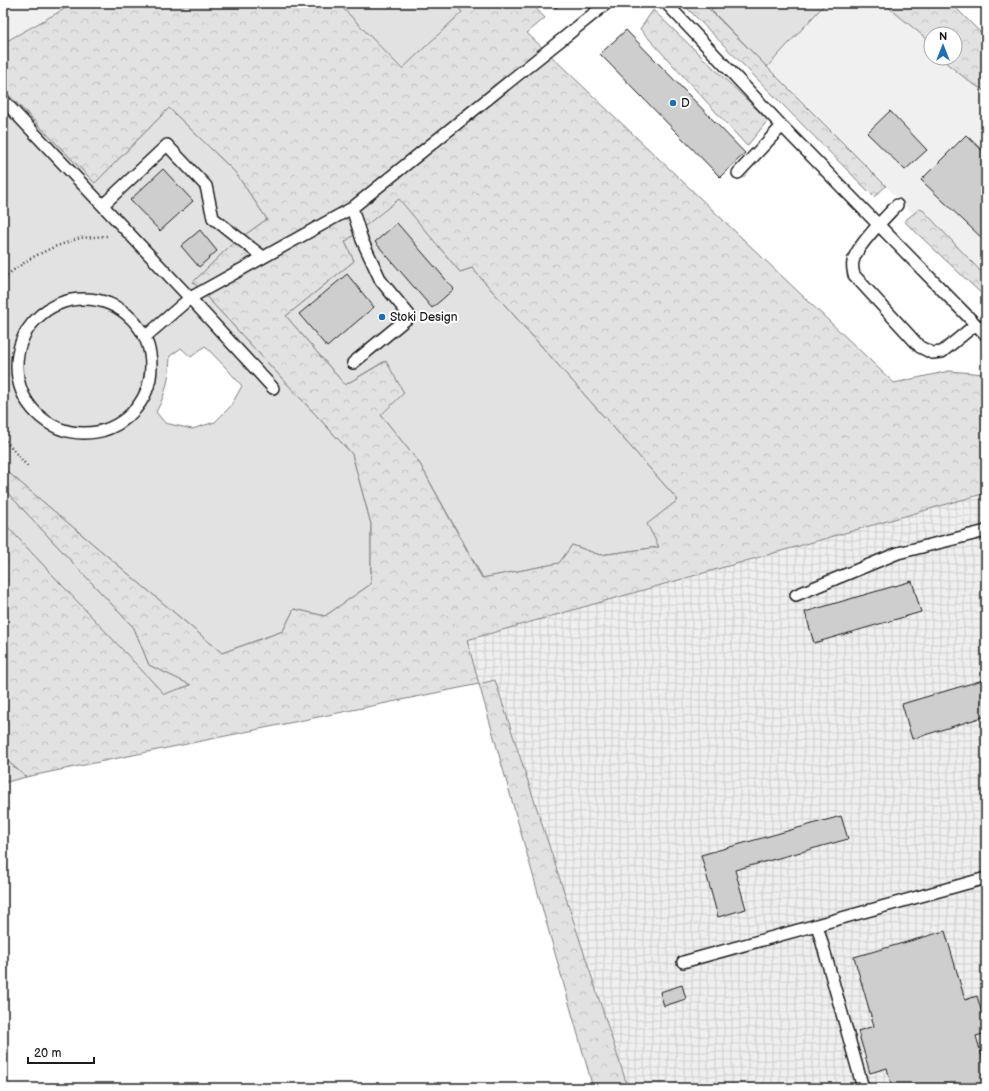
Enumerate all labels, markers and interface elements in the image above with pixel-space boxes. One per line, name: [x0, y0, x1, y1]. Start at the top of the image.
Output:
north arrow: [923, 26, 963, 66]
text: N: [939, 30, 947, 43]
place label: D: [681, 96, 690, 111]
marker: D: [668, 98, 678, 108]
place label: Stoki Design: [390, 310, 458, 325]
marker: Stoki Design: [377, 312, 387, 322]
scale bar: [28, 1039, 94, 1065]
text: 20 m: [34, 1046, 61, 1061]

